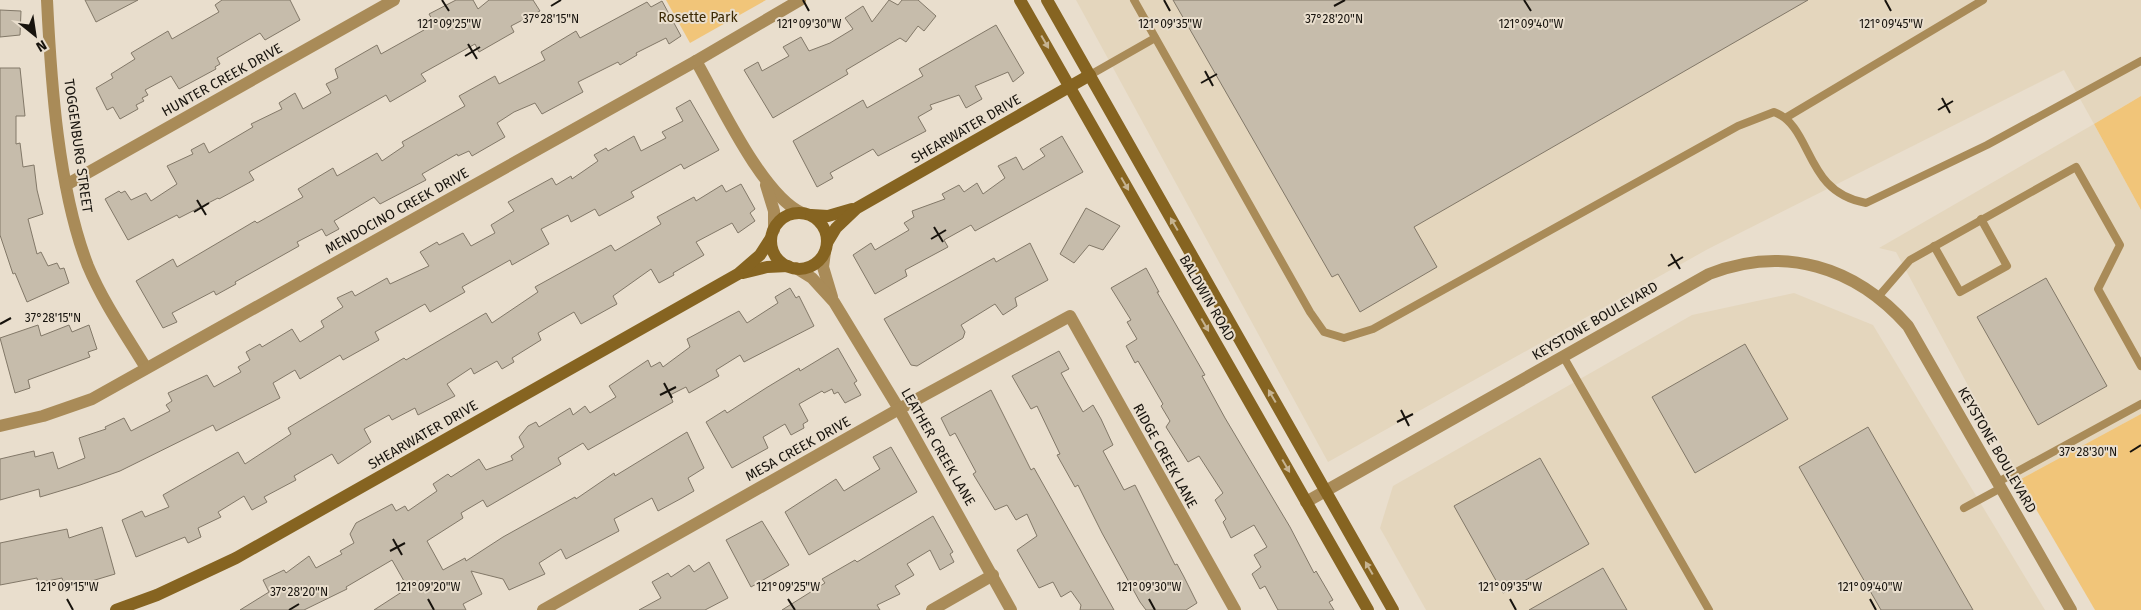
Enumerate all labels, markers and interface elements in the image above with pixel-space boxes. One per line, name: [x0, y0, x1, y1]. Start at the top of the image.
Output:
park label: Rosette Park: [658, 9, 739, 26]
north arrow: [10, 10, 60, 60]
text: 37°28'15"N: [523, 12, 579, 26]
text: 37°28'20"N: [1305, 12, 1363, 26]
text: 121°09'25"W: [417, 17, 481, 31]
text: 121°09'30"W: [776, 17, 842, 31]
text: 121°09'35"W: [1138, 17, 1202, 31]
text: 121°09'40"W: [1499, 17, 1564, 31]
text: 121°09'45"W: [1859, 17, 1923, 31]
text: N: [33, 36, 50, 56]
one-way arrow: [1040, 36, 1049, 49]
street label: HUNTER CREEK DRIVE: [159, 40, 285, 120]
street label: TOGGENBURG STREET: [60, 78, 96, 215]
street label: SHEARWATER DRIVE: [908, 91, 1024, 167]
street label: MENDOCINO CREEK DRIVE: [322, 164, 472, 258]
one-way arrow: [1121, 176, 1129, 191]
one-way arrow: [1170, 217, 1179, 231]
street label: BALDWIN ROAD: [1176, 252, 1238, 344]
street label: KEYSTONE BOULEVARD: [1529, 278, 1661, 364]
text: 37°28'15"N: [25, 311, 81, 325]
one-way arrow: [1201, 318, 1210, 331]
street label: KEYSTONE BOULEVARD: [1954, 384, 2040, 516]
street label: LEATHER CREEK LANE: [897, 385, 979, 509]
one-way arrow: [1267, 389, 1276, 402]
street label: SHEARWATER DRIVE: [365, 397, 481, 473]
street label: RIDGE CREEK LANE: [1129, 401, 1201, 511]
street label: MESA CREEK DRIVE: [742, 413, 854, 485]
text: 37°28'30"N: [2059, 445, 2117, 459]
one-way arrow: [1281, 459, 1290, 473]
one-way arrow: [1365, 561, 1374, 574]
text: 121°09'15"W: [35, 580, 99, 594]
text: 121°09'20"W: [395, 580, 461, 594]
text: 121°09'25"W: [756, 580, 820, 594]
text: 121°09'30"W: [1116, 580, 1182, 594]
text: 121°09'35"W: [1478, 580, 1542, 594]
text: 121°09'40"W: [1838, 580, 1903, 594]
text: 37°28'20"N: [270, 585, 328, 599]

